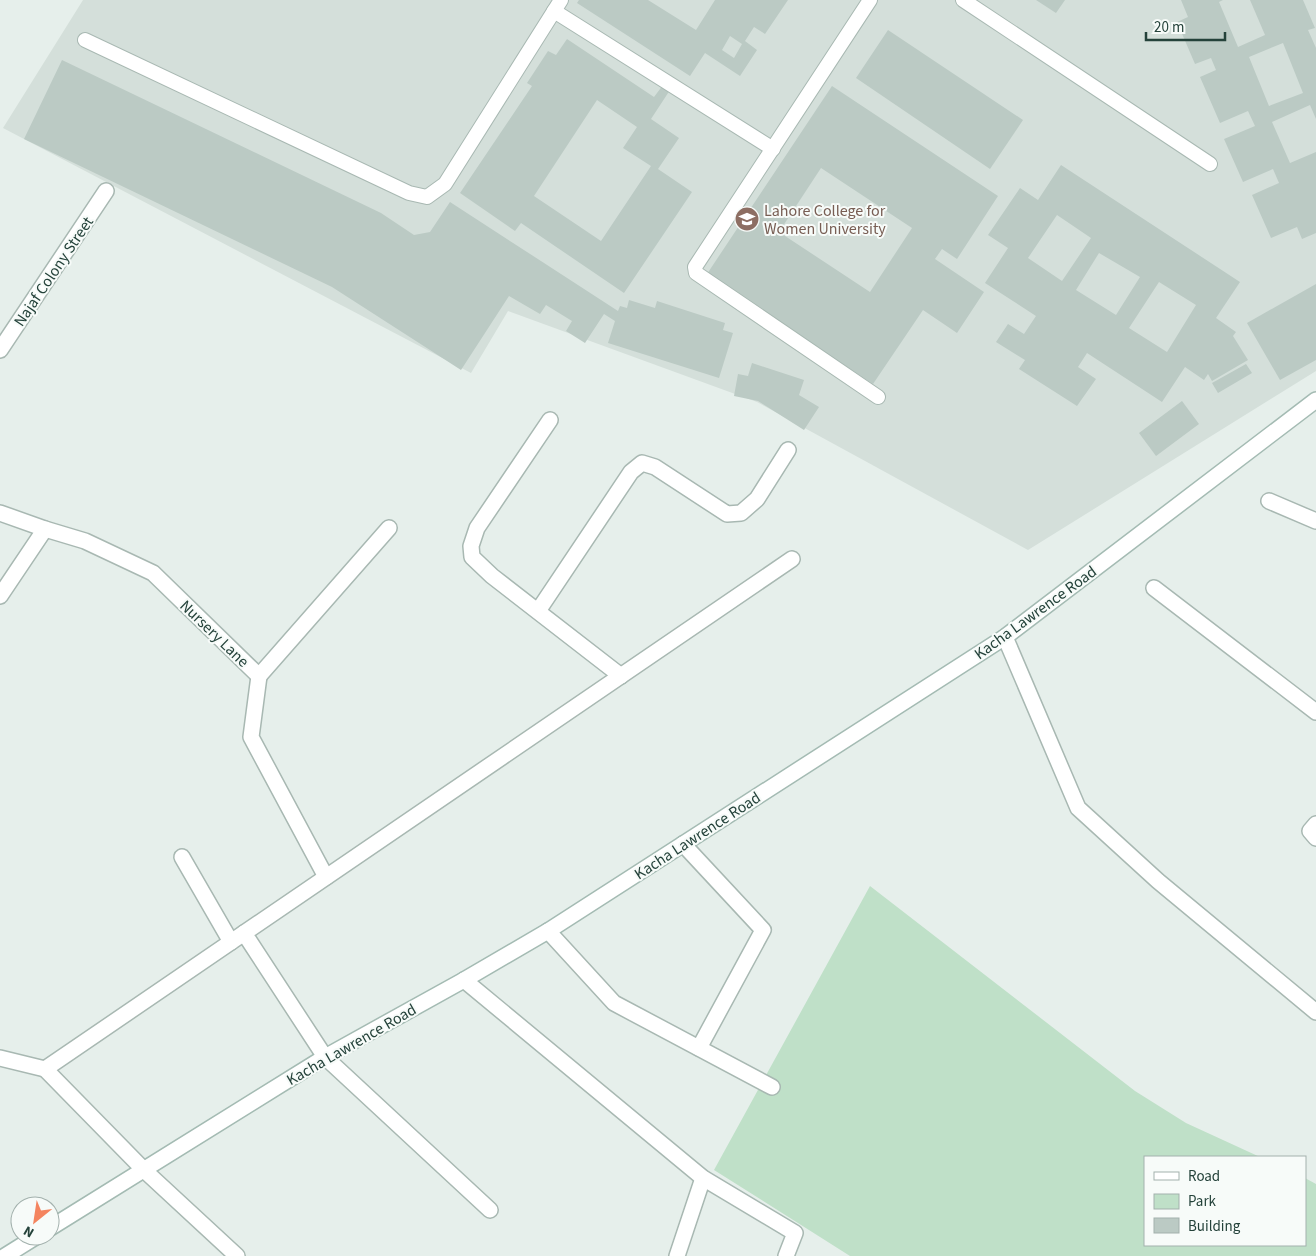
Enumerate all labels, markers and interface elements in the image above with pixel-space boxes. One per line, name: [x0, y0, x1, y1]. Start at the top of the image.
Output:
scale bar: [1146, 10, 1225, 42]
text: 20 m: [1154, 17, 1184, 38]
place label: Lahore College for Women University: [764, 200, 886, 240]
school or university icon: Lahore College for Women University: [734, 206, 760, 232]
street label: Najaf Colony Street: [9, 212, 99, 331]
street label: Kacha Lawrence Road: [970, 561, 1101, 665]
street label: Nursery Lane: [175, 595, 254, 672]
street label: Kacha Lawrence Road: [630, 787, 765, 885]
street label: Kacha Lawrence Road: [283, 999, 420, 1091]
legend: [1144, 1156, 1306, 1246]
text: Road: [1188, 1166, 1220, 1187]
text: Park: [1188, 1191, 1217, 1212]
north arrow: [10, 1196, 60, 1246]
text: Building: [1188, 1216, 1241, 1237]
text: N: [20, 1220, 38, 1242]

